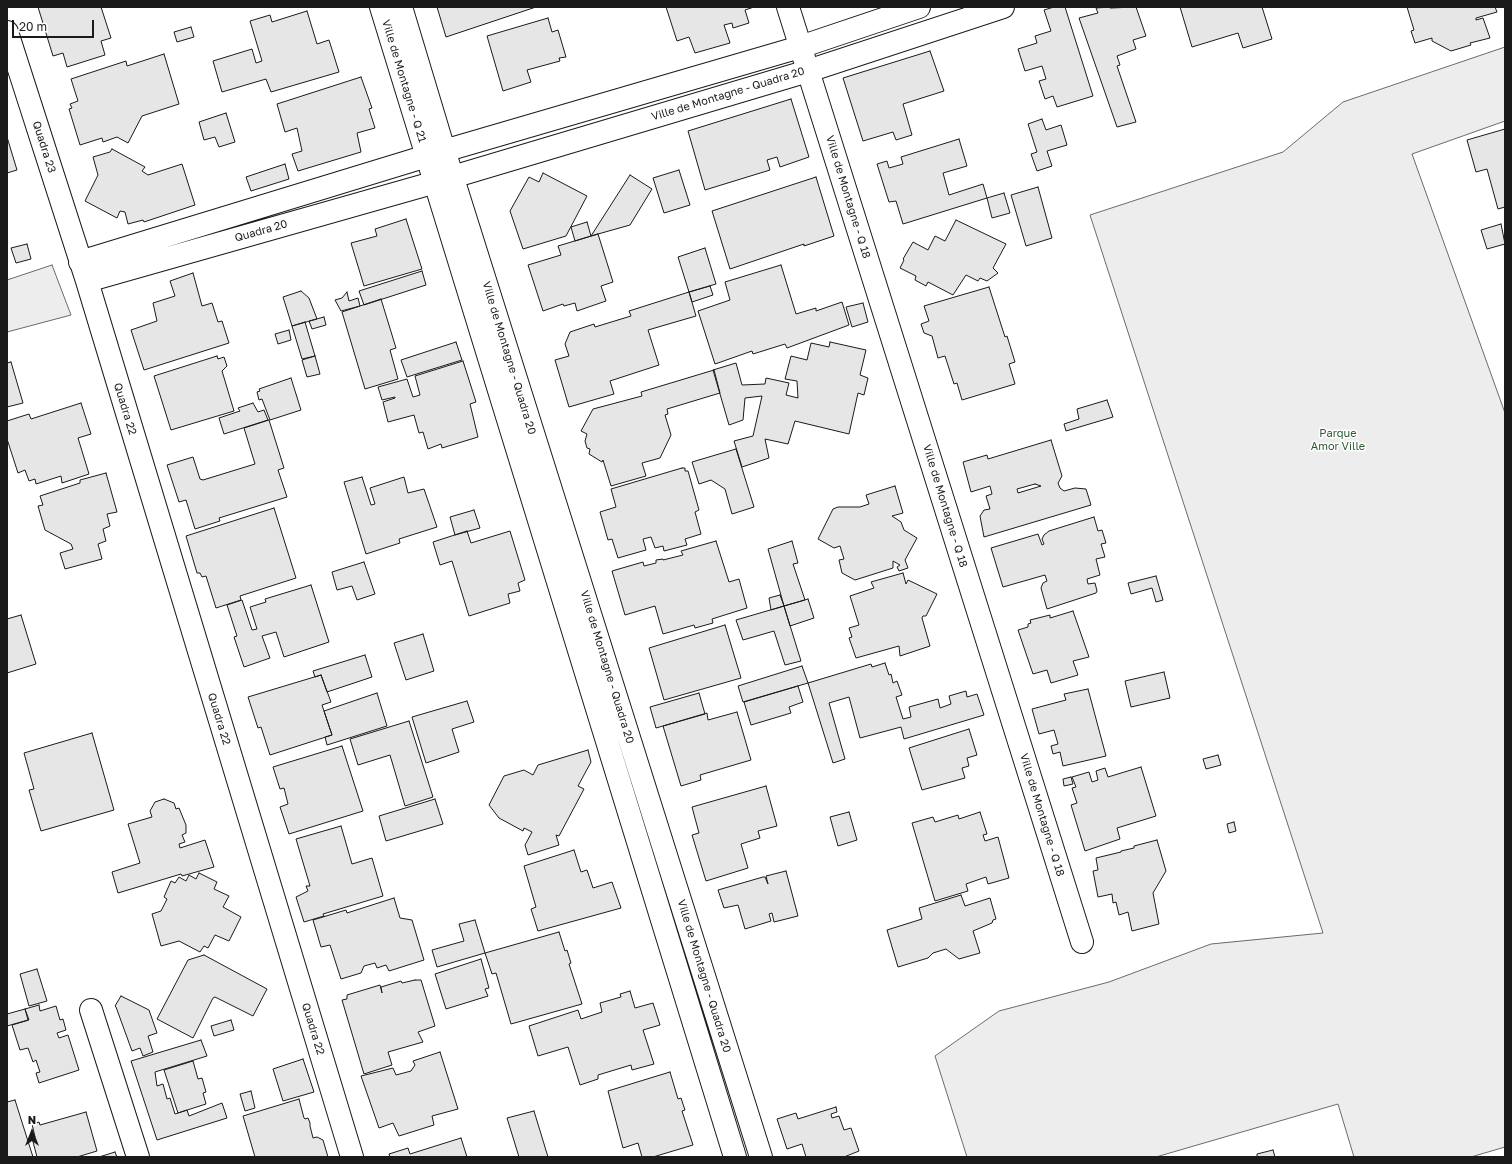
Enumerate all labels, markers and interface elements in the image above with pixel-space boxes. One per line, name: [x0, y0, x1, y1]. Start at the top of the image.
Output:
scale bar: [14, 12, 96, 38]
street label: Ville de Montagne - Q 21: [379, 18, 429, 144]
text: 20 m: [19, 19, 47, 34]
street label: Ville de Montagne - Quadra 20: [650, 64, 806, 124]
street label: Quadra 23: [29, 119, 59, 175]
street label: Ville de Montagne - Q 18: [823, 134, 873, 260]
street label: Quadra 20: [233, 217, 289, 245]
street label: Ville de Montagne - Quadra 20: [479, 280, 539, 436]
street label: Quadra 22: [111, 381, 139, 437]
park label: Parque Amor Ville: [1311, 427, 1365, 453]
street label: Ville de Montagne - Q 18: [920, 443, 970, 569]
street label: Ville de Montagne - Quadra 20: [577, 589, 637, 745]
street label: Quadra 22: [205, 691, 233, 747]
street label: Ville de Montagne - Q 18: [1017, 752, 1067, 878]
street label: Ville de Montagne - Quadra 20: [674, 898, 734, 1054]
street label: Quadra 22: [299, 1001, 327, 1057]
north arrow: [12, 1112, 52, 1152]
text: N: [28, 1113, 36, 1126]

